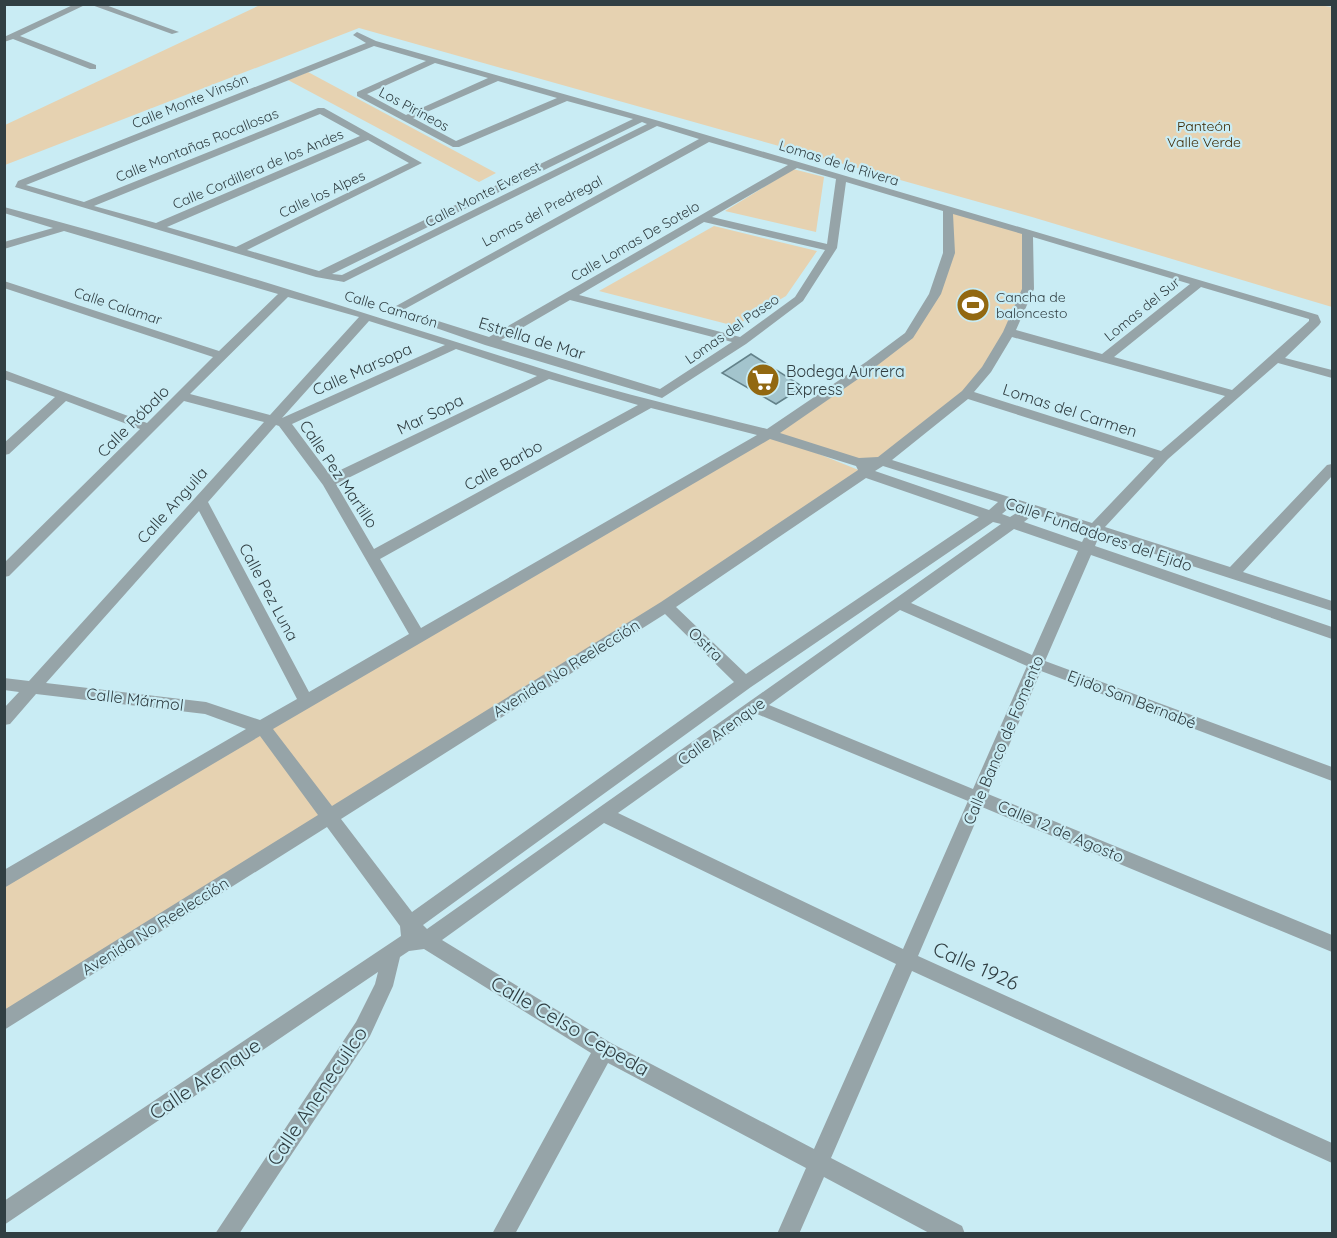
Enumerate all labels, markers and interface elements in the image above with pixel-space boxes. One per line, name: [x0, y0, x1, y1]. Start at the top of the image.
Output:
street label: Calle Monte Vinsón: [129, 69, 251, 133]
street label: Los Pirineos: [376, 83, 452, 135]
street label: Calle Montañas Rocallosas: [113, 104, 281, 186]
park label: Panteón Valle Verde: [1167, 117, 1241, 151]
street label: Calle Cordillera de los Andes: [170, 125, 346, 213]
street label: Lomas de la Rivera: [777, 136, 901, 190]
street label: Calle Monte Everest: [422, 157, 544, 231]
street label: Calle los Alpes: [276, 166, 368, 222]
street label: Lomas del Predregal: [479, 172, 605, 250]
street label: Calle Lomas De Sotelo: [567, 197, 703, 285]
street label: Lomas del Sur: [1101, 273, 1184, 345]
street label: Calle Calamar: [72, 283, 165, 329]
street label: Calle Camarón: [342, 286, 440, 332]
sports icon: Cancha de baloncesto: [955, 287, 991, 323]
place label: Cancha de baloncesto: [996, 288, 1067, 322]
street label: Lomas del Paseo: [682, 290, 782, 368]
street label: Estrella de Mar: [476, 312, 588, 364]
street label: Calle Marsopa: [309, 338, 415, 400]
place label: Bodega Aurrera Express: [786, 361, 905, 399]
supermarket icon: Bodega Aurrera Express: [745, 362, 781, 398]
street label: Lomas del Carmen: [1000, 379, 1140, 441]
street label: Calle Róbalo: [93, 381, 173, 461]
street label: Mar Sopa: [393, 389, 467, 439]
street label: Calle Pez Martillo: [295, 416, 383, 532]
street label: Calle Barbo: [460, 435, 546, 495]
street label: Calle Anguila: [132, 463, 212, 547]
street label: Calle Fundadores del Ejido: [1003, 493, 1195, 575]
street label: Calle Pez Luna: [235, 540, 303, 644]
street label: Avenida No Reelección: [489, 615, 643, 721]
street label: Ostra: [684, 623, 728, 665]
street label: Calle Banco de Fomento: [958, 652, 1048, 828]
street label: Ejido San Bernabé: [1065, 665, 1199, 733]
street label: Calle Mármol: [85, 683, 185, 715]
street label: Calle Arenque: [673, 693, 769, 769]
street label: Calle 12 de Agosto: [995, 795, 1127, 867]
street label: Avenida No Reelección: [78, 873, 232, 979]
street label: Calle 1926: [929, 936, 1023, 996]
street label: Calle Celso Cepeda: [487, 970, 654, 1081]
street label: Calle Anenecuilco: [261, 1021, 372, 1170]
street label: Calle Arenque: [144, 1032, 265, 1125]

